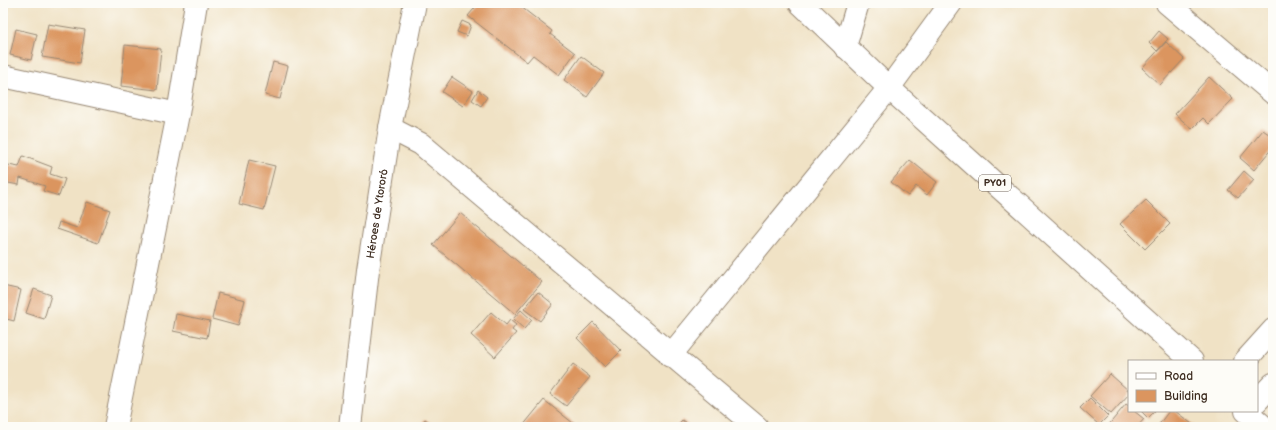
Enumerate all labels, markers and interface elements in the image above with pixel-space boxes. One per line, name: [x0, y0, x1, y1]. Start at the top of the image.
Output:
street label: Héroes de Ytororó: [363, 168, 390, 259]
road number: PY01: [979, 175, 1011, 191]
legend: [1128, 360, 1258, 412]
text: Road: [1164, 369, 1193, 384]
text: Building: [1164, 389, 1208, 404]

